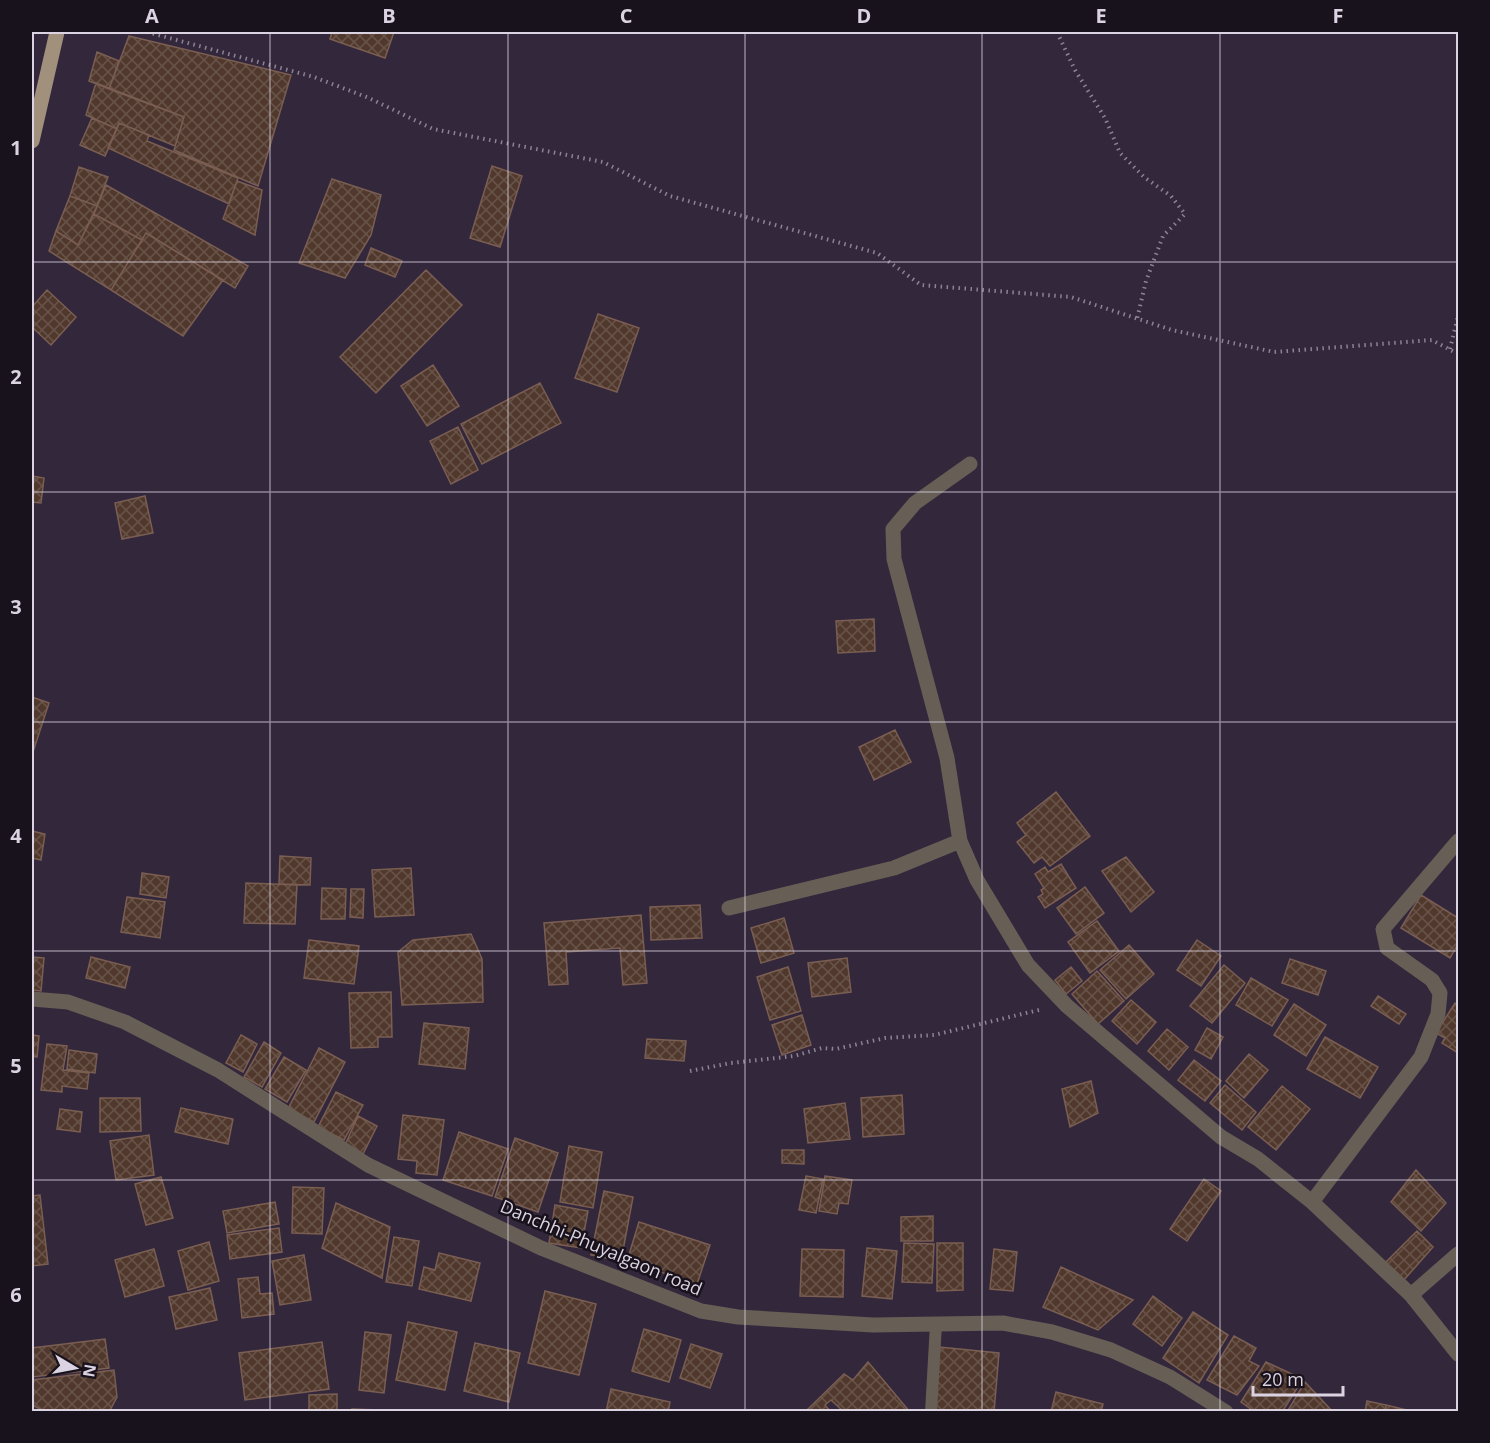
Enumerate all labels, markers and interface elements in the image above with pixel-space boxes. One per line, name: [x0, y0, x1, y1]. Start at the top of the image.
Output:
text: A: [145, 2, 159, 29]
text: B: [382, 2, 396, 29]
text: C: [620, 2, 633, 29]
text: D: [857, 2, 871, 29]
text: E: [1095, 2, 1107, 29]
text: F: [1333, 2, 1343, 29]
text: 1: [10, 134, 22, 161]
text: 2: [10, 363, 22, 390]
text: 3: [10, 593, 22, 620]
text: 4: [10, 822, 22, 849]
text: 5: [10, 1052, 22, 1079]
street label: Danchhi-Phuyalgaon road: [497, 1194, 706, 1301]
text: 6: [10, 1281, 22, 1308]
north arrow: [45, 1338, 105, 1398]
scale bar: [1253, 1359, 1343, 1397]
text: N: [78, 1362, 102, 1379]
text: 20 m: [1262, 1367, 1304, 1391]

